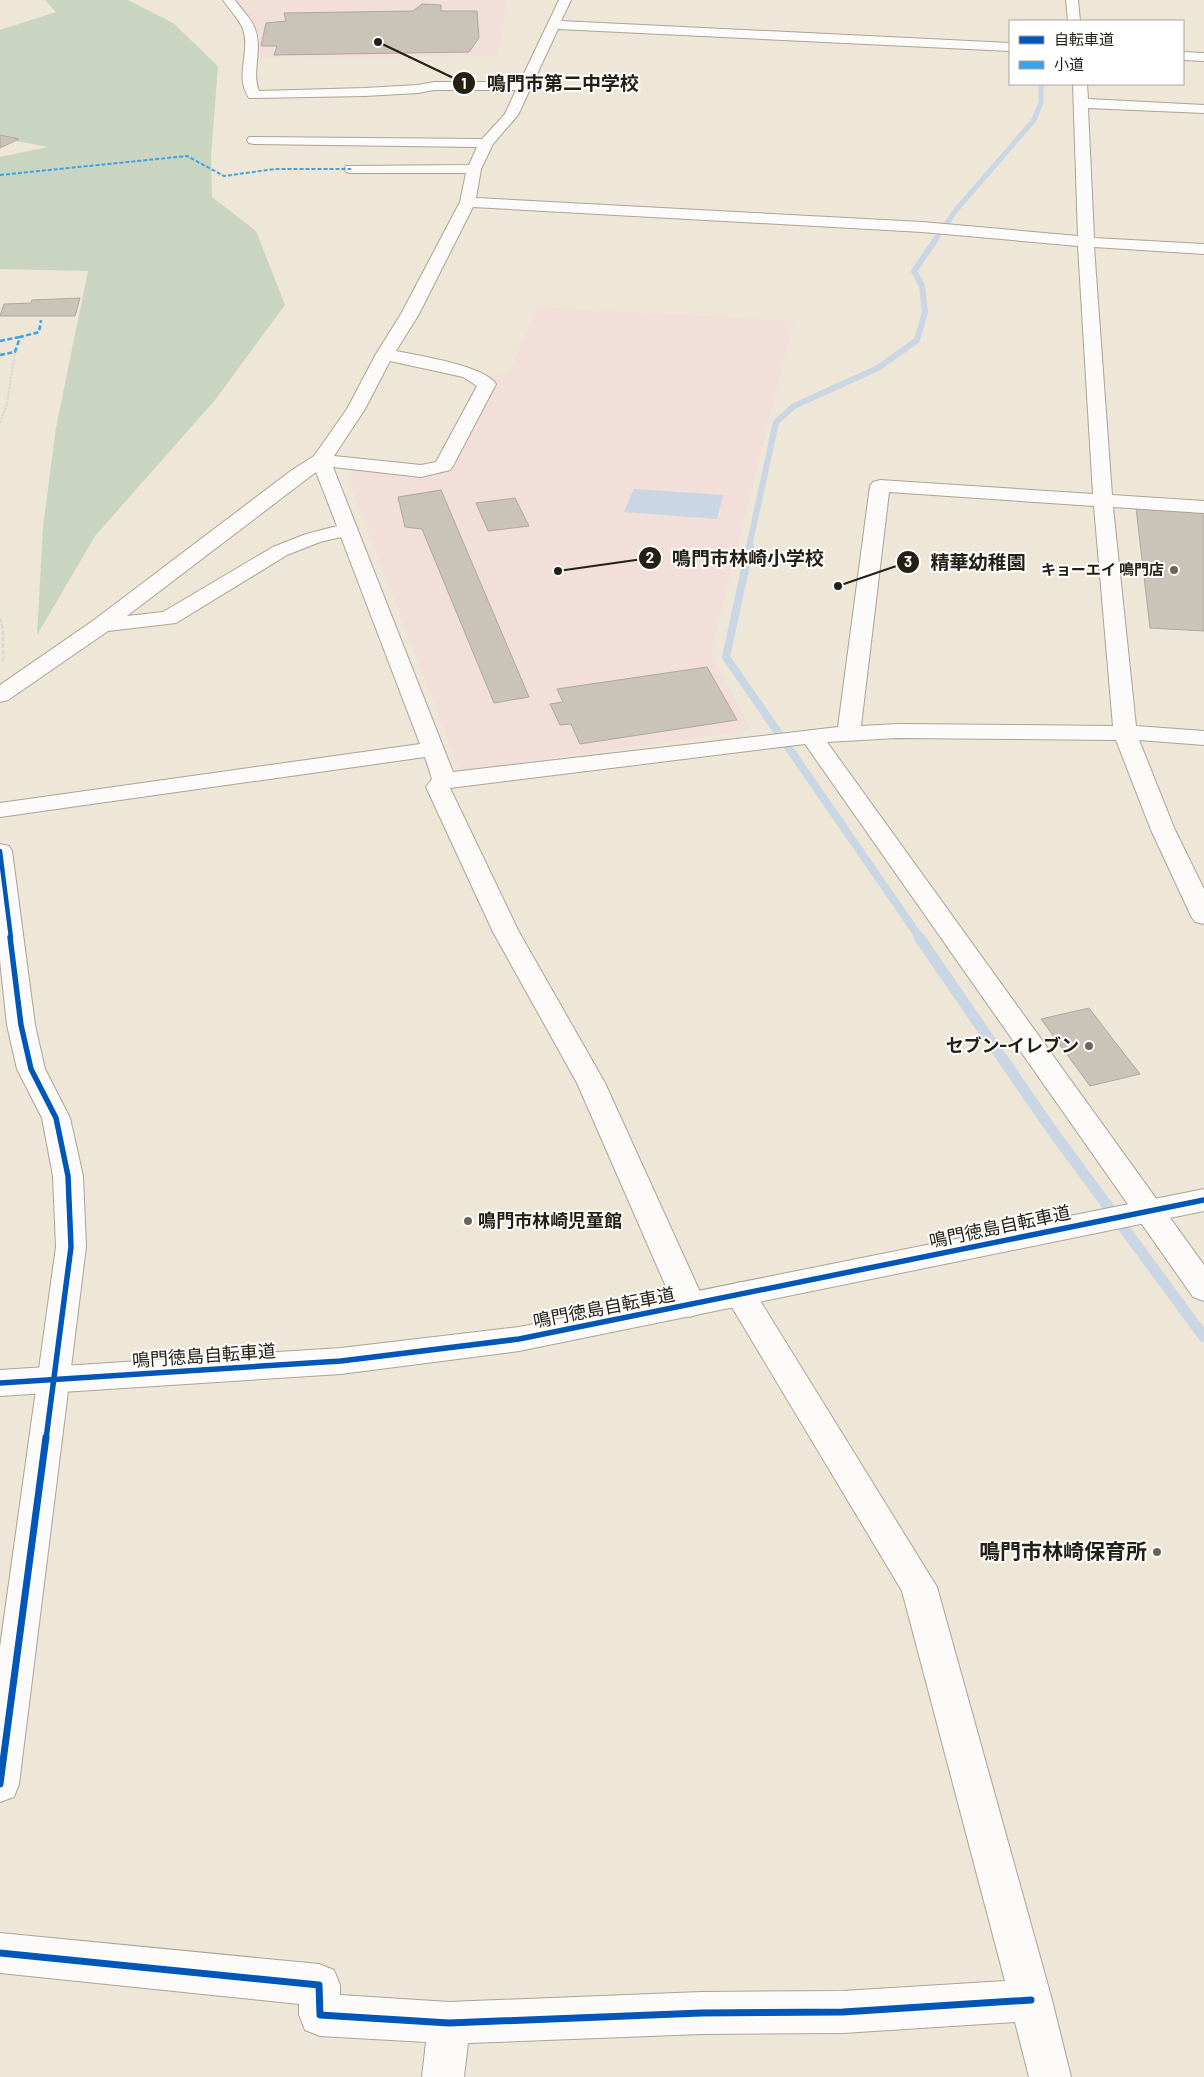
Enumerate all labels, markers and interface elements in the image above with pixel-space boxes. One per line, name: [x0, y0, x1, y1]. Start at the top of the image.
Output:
legend: [1009, 20, 1184, 85]
text: 自転車道: [1054, 30, 1114, 48]
text: 小道: [1054, 55, 1084, 73]
callout: 鳴門市第二中学校: [452, 66, 649, 100]
text: 鳴門市第二中学校: [487, 71, 639, 94]
text: 1: [461, 74, 467, 92]
callout: 鳴門市林崎小学校: [637, 541, 834, 575]
callout: 精華幼稚園: [896, 545, 1036, 579]
text: 鳴門市林崎小学校: [672, 546, 824, 569]
text: 2: [646, 548, 654, 566]
text: 精華幼稚園: [930, 550, 1026, 573]
text: 3: [904, 552, 912, 570]
place label: キョーエイ 鳴門店: [1041, 560, 1164, 578]
marker: キョーエイ 鳴門店: [1168, 564, 1180, 576]
place label: セブン-イレブン: [946, 1034, 1079, 1056]
marker: セブン-イレブン: [1083, 1040, 1095, 1052]
street label: 鳴門徳島自転車道: [927, 1200, 1073, 1252]
place label: 鳴門市林崎児童館: [478, 1209, 622, 1231]
marker: 鳴門市林崎児童館: [462, 1215, 474, 1227]
street label: 鳴門徳島自転車道: [531, 1282, 677, 1332]
street label: 鳴門徳島自転車道: [131, 1339, 277, 1371]
place label: 鳴門市林崎保育所: [979, 1538, 1147, 1563]
marker: 鳴門市林崎保育所: [1151, 1546, 1163, 1558]

